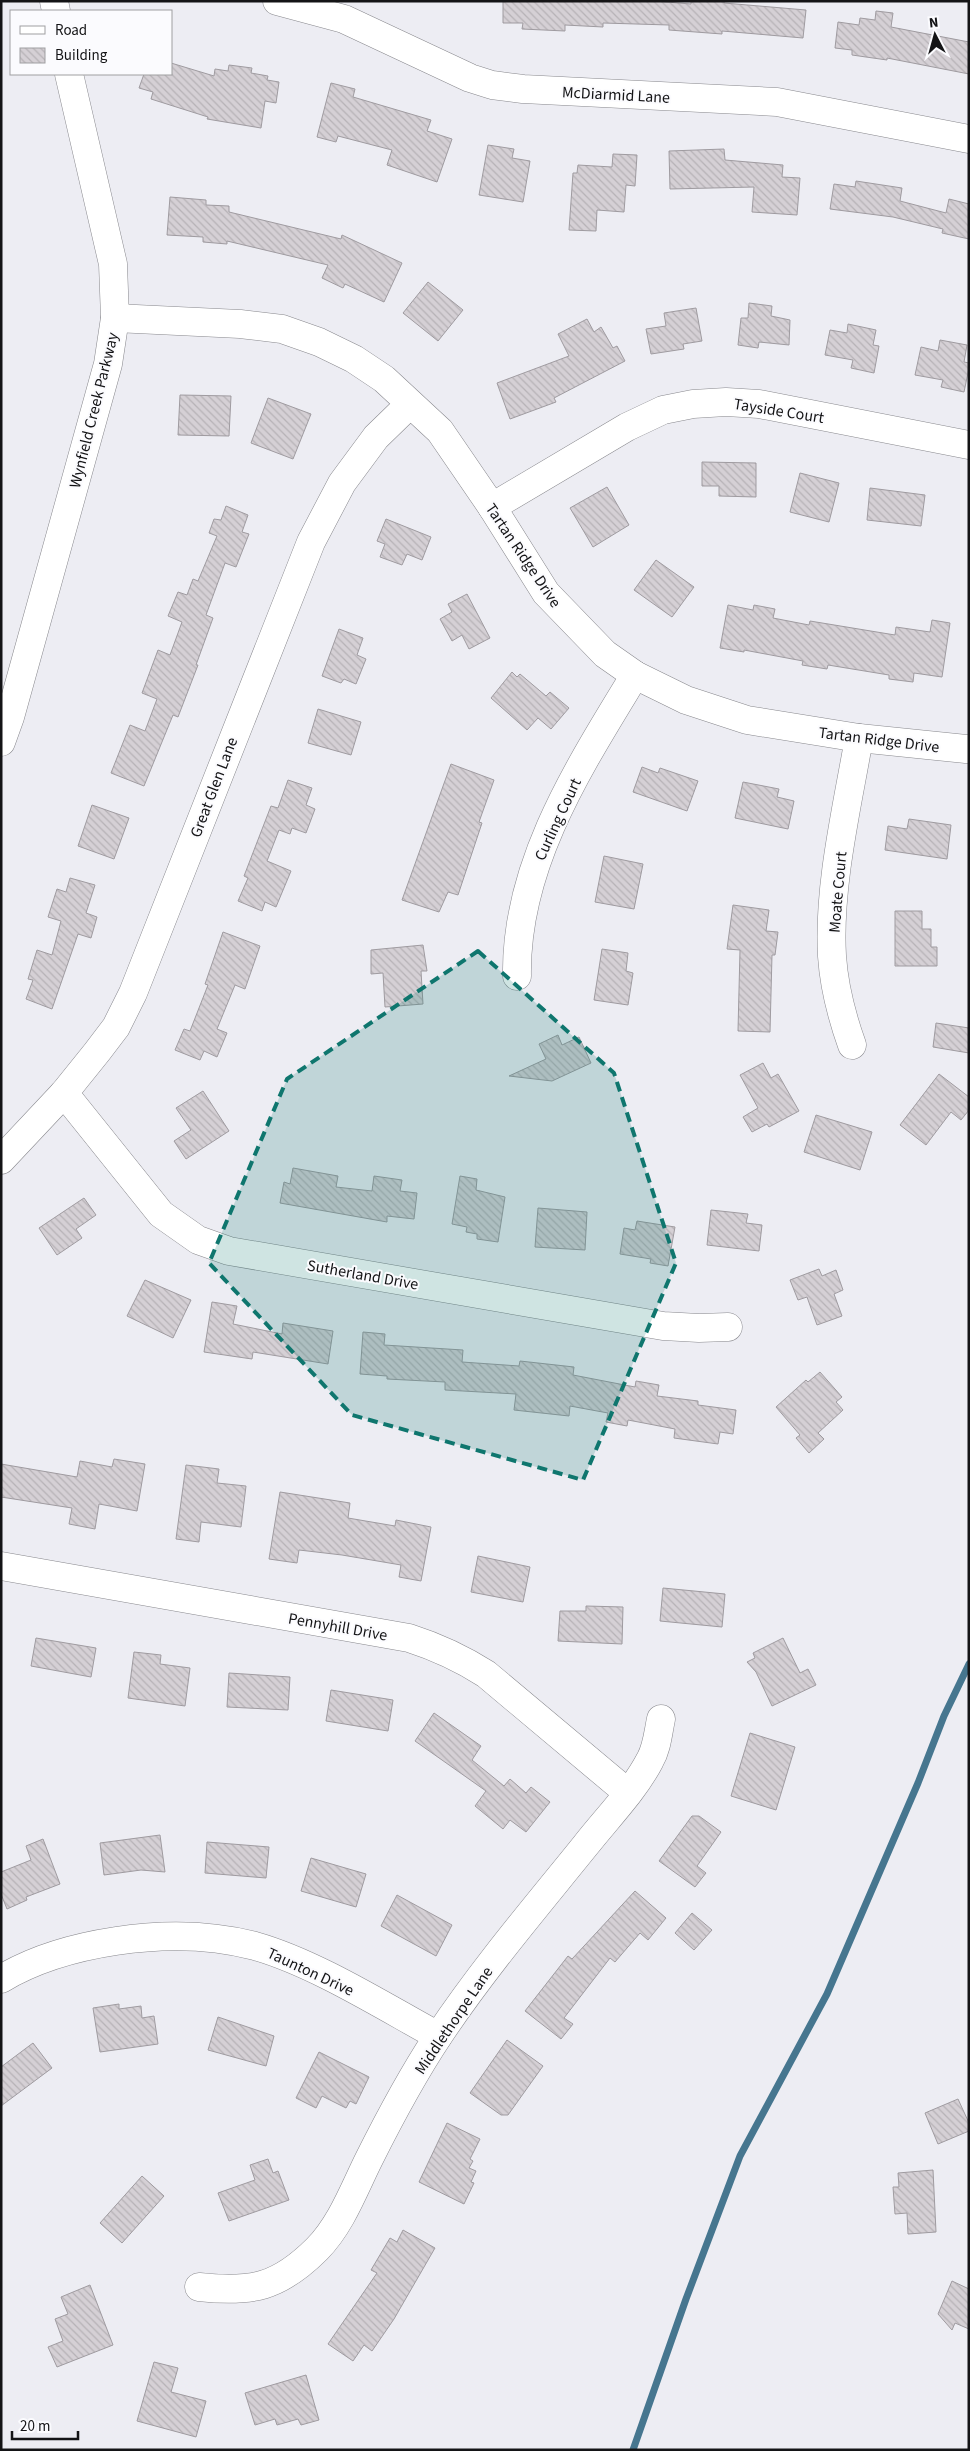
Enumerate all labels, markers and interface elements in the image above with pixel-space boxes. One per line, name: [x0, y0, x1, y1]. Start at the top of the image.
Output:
legend: [10, 10, 172, 75]
north arrow: [910, 10, 960, 60]
text: N: [928, 13, 939, 33]
text: Road: [55, 20, 87, 41]
text: Building: [55, 45, 108, 66]
street label: McDiarmid Lane: [561, 81, 671, 109]
street label: Wynfield Creek Parkway: [64, 330, 124, 490]
street label: Tayside Court: [732, 393, 826, 429]
street label: Tartan Ridge Drive: [480, 499, 566, 612]
street label: Tartan Ridge Drive: [817, 722, 941, 758]
street label: Great Glen Lane: [185, 734, 243, 841]
street label: Curling Court: [529, 774, 587, 864]
street label: Moate Court: [823, 850, 853, 934]
street label: Sutherland Drive: [306, 1254, 420, 1296]
street label: Pennyhill Drive: [287, 1607, 389, 1647]
street label: Taunton Drive: [264, 1942, 358, 2002]
street label: Middlethorpe Lane: [409, 1962, 498, 2079]
scale bar: [12, 2408, 79, 2440]
text: 20 m: [20, 2416, 50, 2437]

